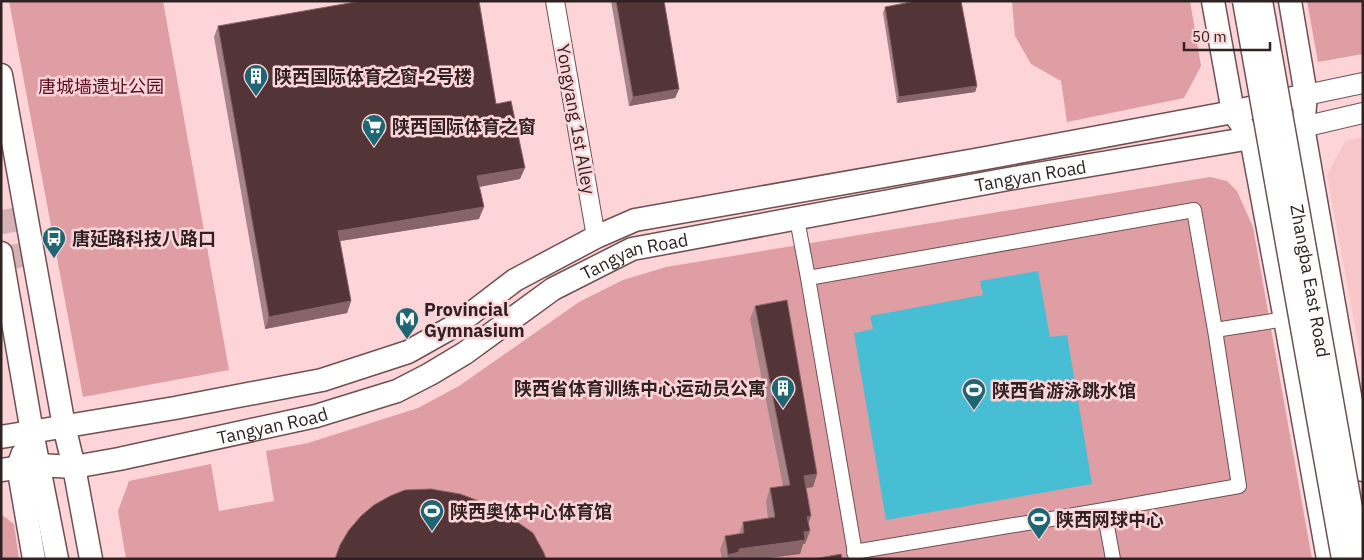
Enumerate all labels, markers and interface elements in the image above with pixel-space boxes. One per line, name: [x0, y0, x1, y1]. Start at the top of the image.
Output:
scale bar: [1184, 20, 1270, 52]
text: 50 m: [1192, 27, 1227, 46]
street label: Yongyang 1st Alley: [551, 42, 601, 196]
building icon: 陕西国际体育之窗-2号楼: [243, 63, 269, 97]
place label: 陕西国际体育之窗-2号楼: [274, 65, 472, 88]
park label: 唐城墙遗址公园: [38, 75, 164, 98]
supermarket icon: 陕西国际体育之窗: [361, 113, 387, 147]
place label: 陕西国际体育之窗: [392, 115, 536, 138]
street label: Tangyan Road: [973, 154, 1088, 196]
street label: Zhangba East Road: [1286, 202, 1335, 359]
bus stop icon: 唐延路科技八路口: [41, 225, 67, 259]
place label: 唐延路科技八路口: [72, 227, 216, 250]
street label: Tangyan Road: [577, 227, 690, 285]
place label: Provincial Gymnasium: [424, 298, 525, 342]
metro station icon: Provincial Gymnasium: [394, 306, 420, 340]
building icon: 陕西省体育训练中心运动员公寓: [770, 375, 796, 409]
place label: 陕西省体育训练中心运动员公寓: [514, 377, 766, 400]
sports icon: 陕西省游泳跳水馆: [961, 377, 987, 411]
place label: 陕西省游泳跳水馆: [992, 379, 1136, 402]
street label: Tangyan Road: [215, 402, 331, 449]
sports icon: 陕西奥体中心体育馆: [419, 498, 445, 532]
place label: 陕西奥体中心体育馆: [450, 500, 612, 523]
sports icon: 陕西网球中心: [1026, 506, 1052, 540]
place label: 陕西网球中心: [1056, 508, 1164, 531]

